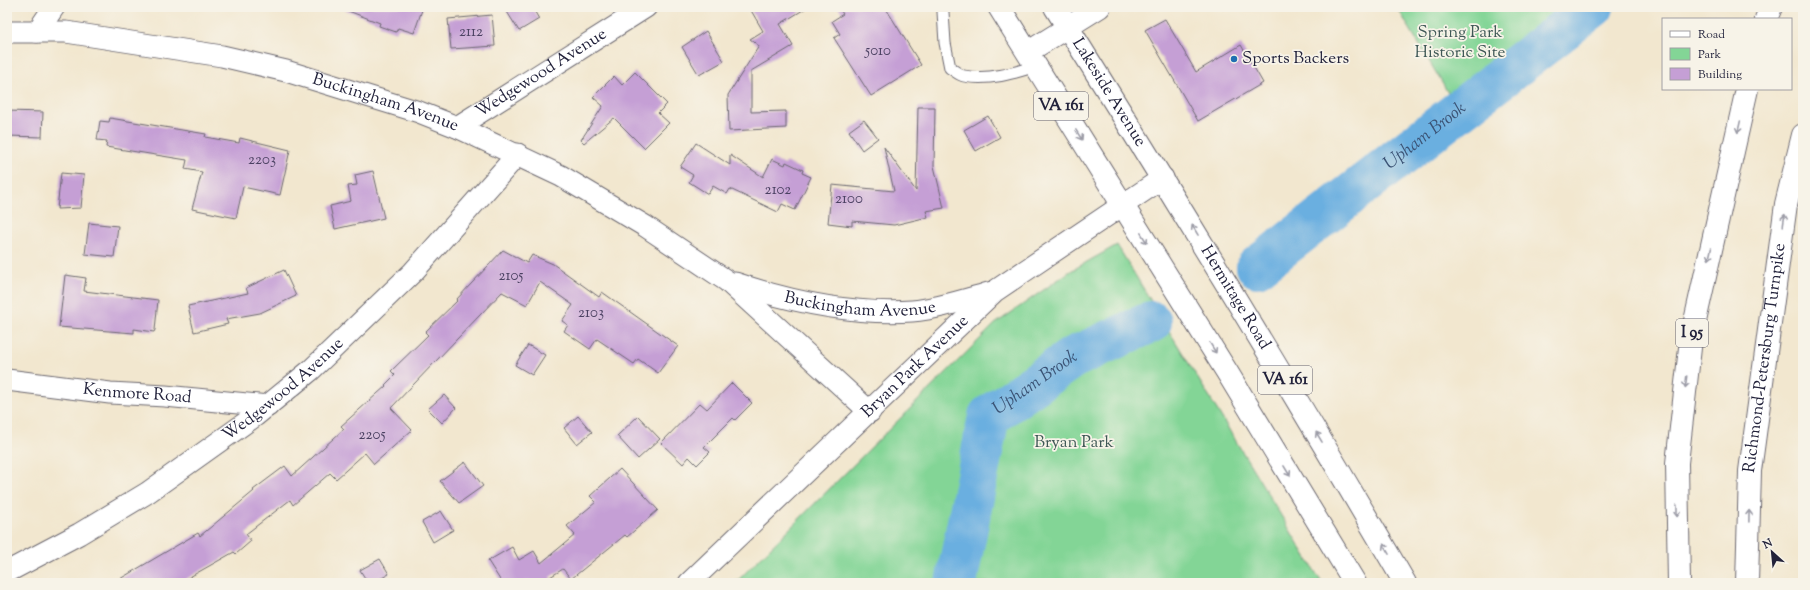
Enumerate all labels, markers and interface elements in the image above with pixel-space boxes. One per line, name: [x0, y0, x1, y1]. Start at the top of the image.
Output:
legend: [1662, 18, 1792, 90]
park label: Spring Park Historic Site: [1414, 21, 1506, 65]
house number: 2112: [459, 22, 483, 43]
street label: Wedgewood Avenue: [471, 23, 612, 124]
text: Road: [1698, 26, 1725, 44]
street label: Lakeside Avenue: [1066, 34, 1152, 152]
house number: 5010: [864, 41, 891, 62]
text: Park: [1698, 46, 1721, 64]
place label: Sports Backers: [1242, 47, 1350, 71]
marker: Sports Backers: [1229, 54, 1239, 64]
text: Building: [1698, 66, 1742, 84]
street label: Buckingham Avenue: [309, 68, 462, 138]
road number: VA 161: [1034, 92, 1088, 120]
water label: Upham Brook: [1379, 96, 1472, 177]
one-way arrow: [1734, 120, 1742, 133]
one-way arrow: [1076, 129, 1084, 141]
house number: 2203: [248, 150, 276, 171]
house number: 2102: [765, 180, 791, 201]
house number: 2100: [835, 189, 863, 210]
one-way arrow: [1780, 214, 1788, 227]
one-way arrow: [1190, 224, 1198, 236]
one-way arrow: [1140, 232, 1148, 243]
street label: Hermitage Road: [1194, 241, 1276, 355]
street label: Richmond-Petersburg Turnpike: [1738, 242, 1793, 474]
one-way arrow: [1706, 247, 1714, 260]
house number: 2105: [498, 266, 524, 287]
street label: Buckingham Avenue: [782, 286, 938, 324]
house number: 2103: [578, 303, 604, 324]
street label: Bryan Park Avenue: [856, 310, 974, 424]
road number: I 95: [1676, 319, 1708, 347]
street label: Wedgewood Avenue: [218, 332, 350, 447]
one-way arrow: [1209, 342, 1217, 354]
water label: Upham Brook: [988, 344, 1082, 422]
road number: VA 161: [1258, 366, 1312, 394]
one-way arrow: [1682, 375, 1690, 388]
street label: Kenmore Road: [81, 378, 193, 411]
house number: 2205: [358, 425, 386, 446]
park label: Bryan Park: [1034, 431, 1114, 455]
one-way arrow: [1315, 431, 1323, 443]
one-way arrow: [1284, 465, 1292, 477]
one-way arrow: [1673, 504, 1681, 517]
one-way arrow: [1745, 510, 1753, 523]
north arrow: [1752, 532, 1792, 572]
text: N: [1759, 535, 1776, 554]
one-way arrow: [1381, 543, 1389, 555]

